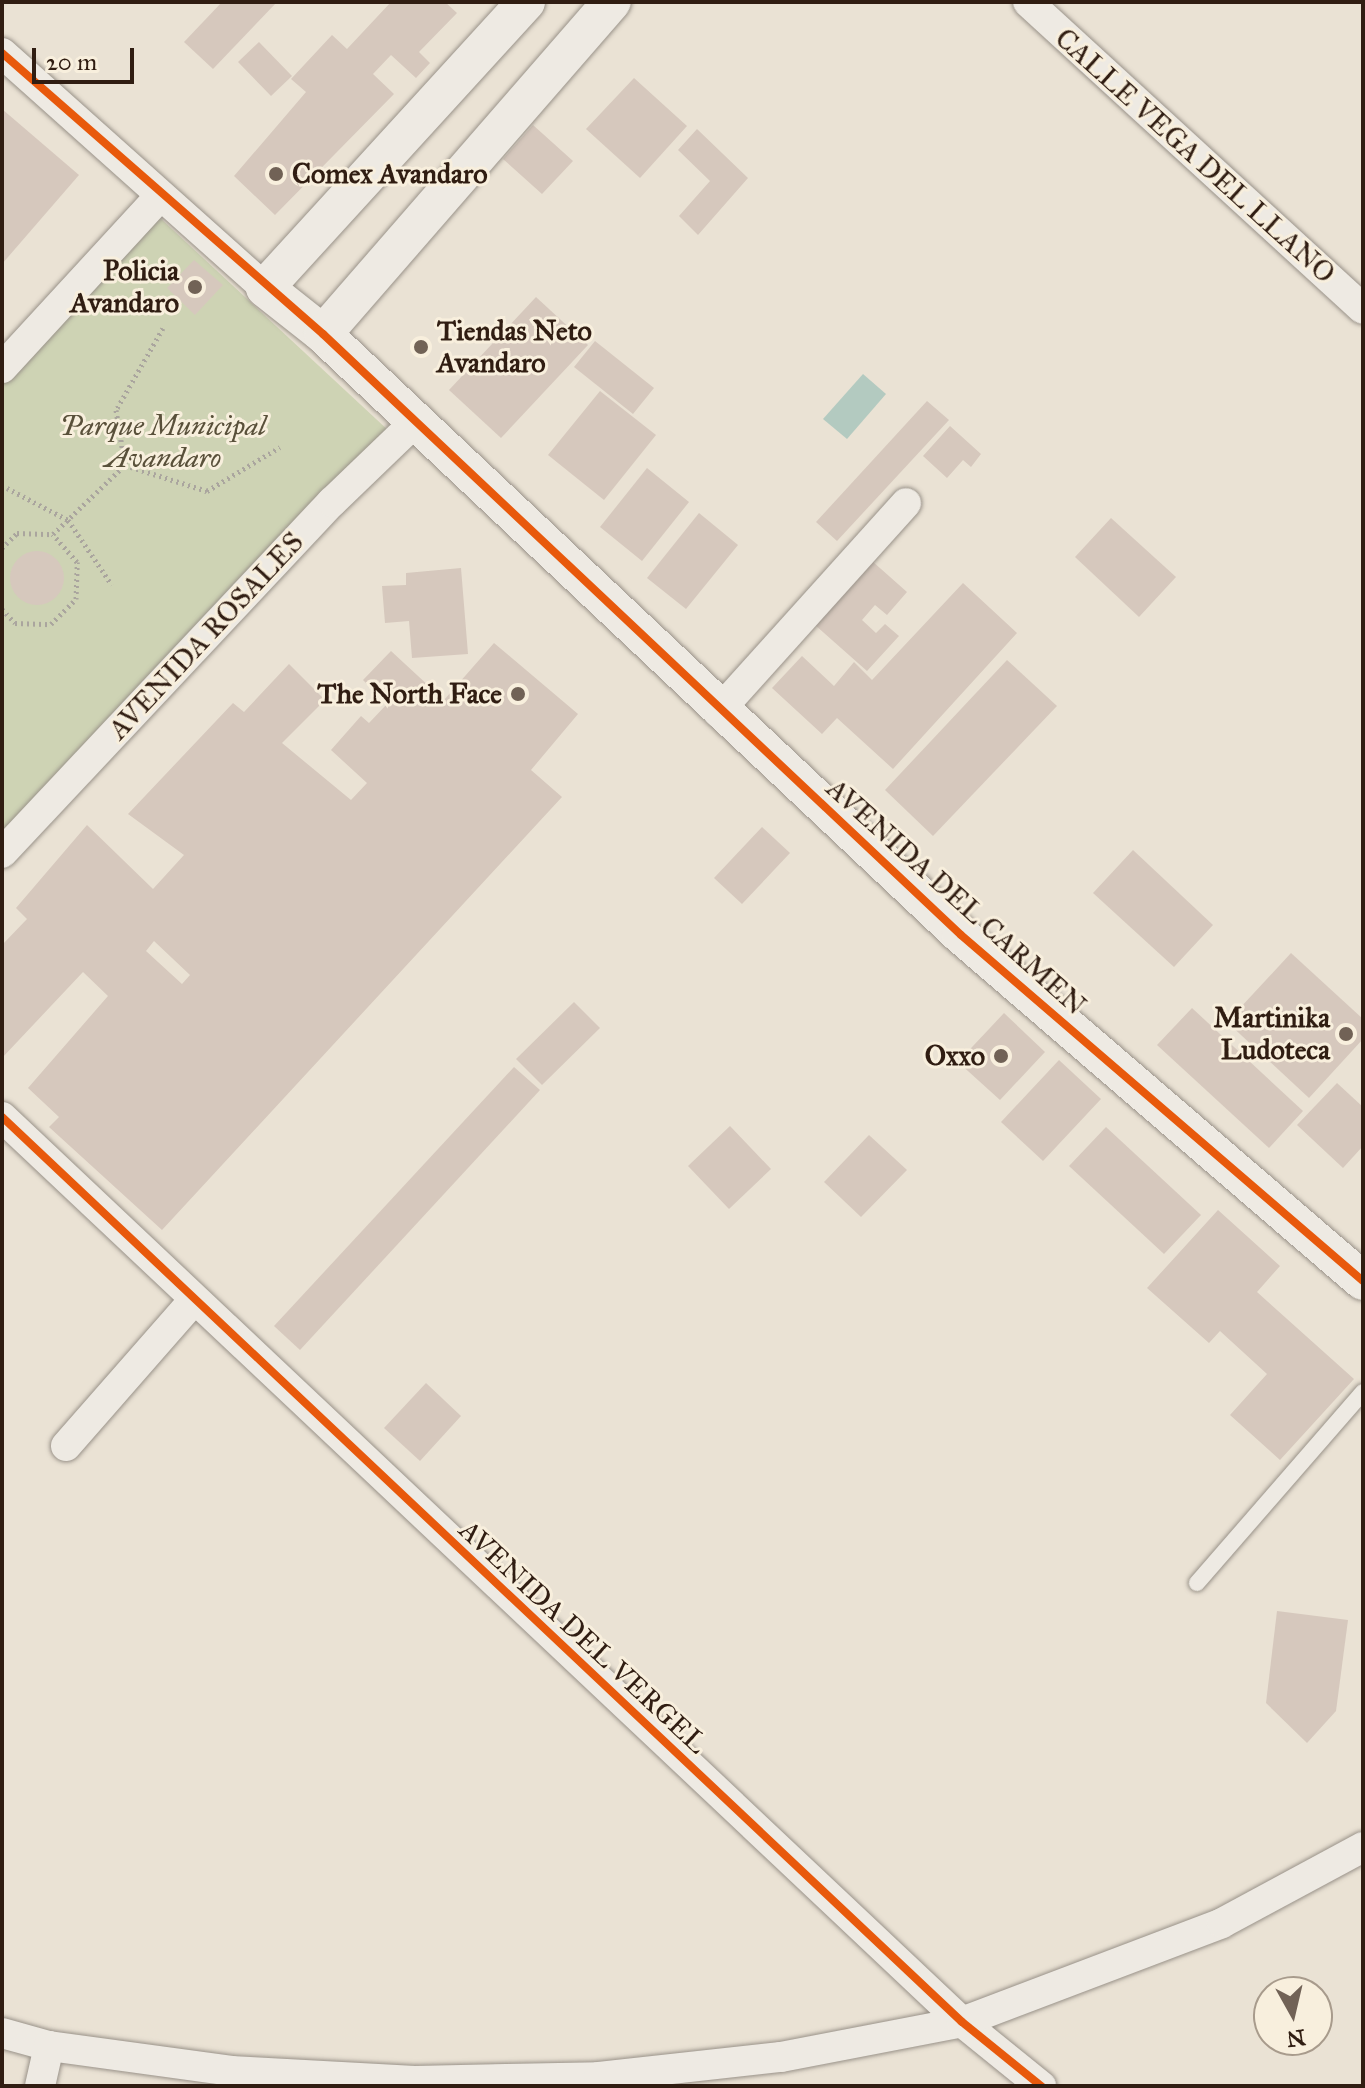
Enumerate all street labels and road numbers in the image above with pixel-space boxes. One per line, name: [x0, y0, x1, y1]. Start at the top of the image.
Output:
street label: CALLE VEGA DEL LLANO: [1048, 22, 1342, 290]
street label: AVENIDA ROSALES: [101, 526, 311, 746]
street label: AVENIDA DEL CARMEN: [819, 772, 1093, 1022]
street label: AVENIDA DEL VERGEL: [452, 1513, 714, 1761]

